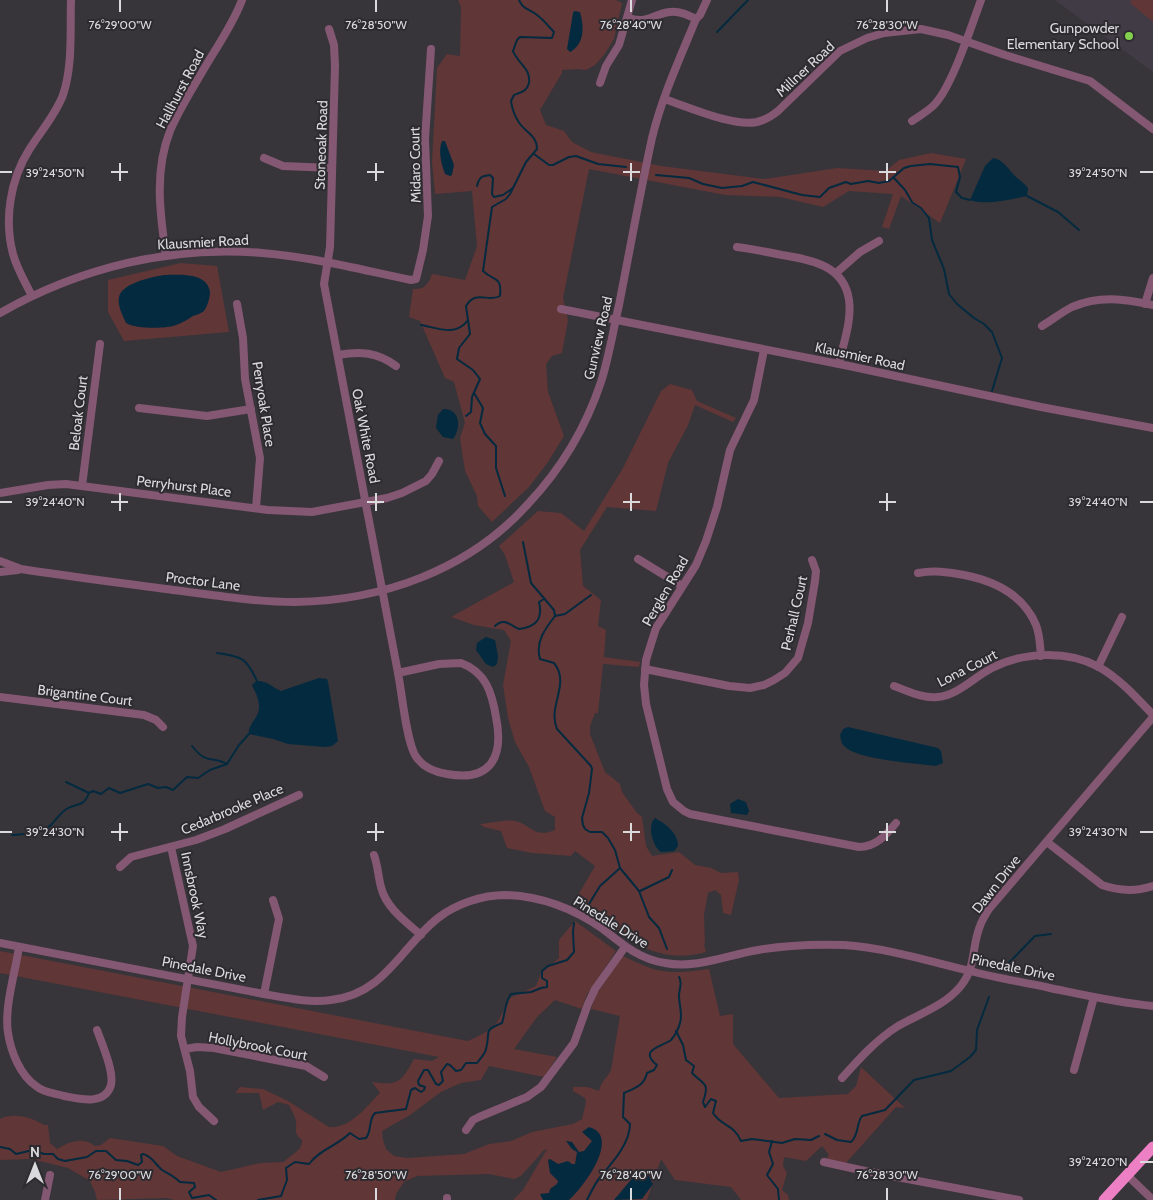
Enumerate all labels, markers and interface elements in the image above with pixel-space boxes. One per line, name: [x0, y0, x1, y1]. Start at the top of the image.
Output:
text: 76°29'00"W: [88, 17, 152, 32]
text: 76°28'50"W: [345, 17, 407, 32]
text: 76°28'40"W: [600, 17, 663, 32]
text: 76°28'30"W: [856, 17, 918, 32]
place label: Gunpowder Elementary School: [1007, 19, 1120, 53]
marker: Gunpowder Elementary School: [1123, 30, 1135, 42]
street label: Millner Road: [772, 37, 838, 101]
street label: Hallhurst Road: [152, 47, 208, 131]
street label: Stoneoak Road: [310, 100, 332, 190]
street label: Midaro Court: [405, 126, 425, 203]
text: 39°24'50"N: [25, 165, 85, 180]
text: 39°24'50"N: [1068, 165, 1128, 180]
street label: Klausmier Road: [157, 231, 249, 253]
street label: Gunview Road: [580, 295, 616, 381]
street label: Klausmier Road: [813, 338, 907, 374]
street label: Perryoak Place: [248, 360, 280, 448]
street label: Beloak Court: [64, 374, 92, 451]
street label: Oak White Road: [348, 387, 384, 485]
street label: Perryhurst Place: [136, 471, 232, 501]
text: 39°24'40"N: [25, 494, 85, 509]
text: 39°24'40"N: [1068, 494, 1128, 509]
street label: Perglen Road: [638, 553, 692, 629]
street label: Proctor Lane: [165, 568, 241, 594]
street label: Perhall Court: [777, 574, 811, 652]
street label: Lona Court: [934, 645, 1000, 691]
street label: Brigantine Court: [37, 680, 134, 710]
street label: Cedarbrooke Place: [178, 779, 286, 839]
text: 39°24'30"N: [25, 824, 85, 839]
text: 39°24'30"N: [1068, 824, 1128, 839]
street label: Innsbrook Way: [177, 850, 213, 940]
street label: Dawn Drive: [968, 851, 1024, 917]
street label: Pinedale Drive: [570, 892, 652, 952]
street label: Pinedale Drive: [969, 949, 1057, 985]
street label: Pinedale Drive: [160, 952, 248, 986]
street label: Hollybrook Court: [207, 1028, 309, 1064]
north arrow: [10, 1140, 60, 1190]
text: N: [30, 1143, 40, 1161]
text: 39°24'20"N: [1069, 1154, 1127, 1169]
text: 76°29'00"W: [88, 1167, 152, 1182]
text: 76°28'50"W: [345, 1167, 407, 1182]
text: 76°28'40"W: [600, 1167, 663, 1182]
text: 76°28'30"W: [856, 1167, 918, 1182]

